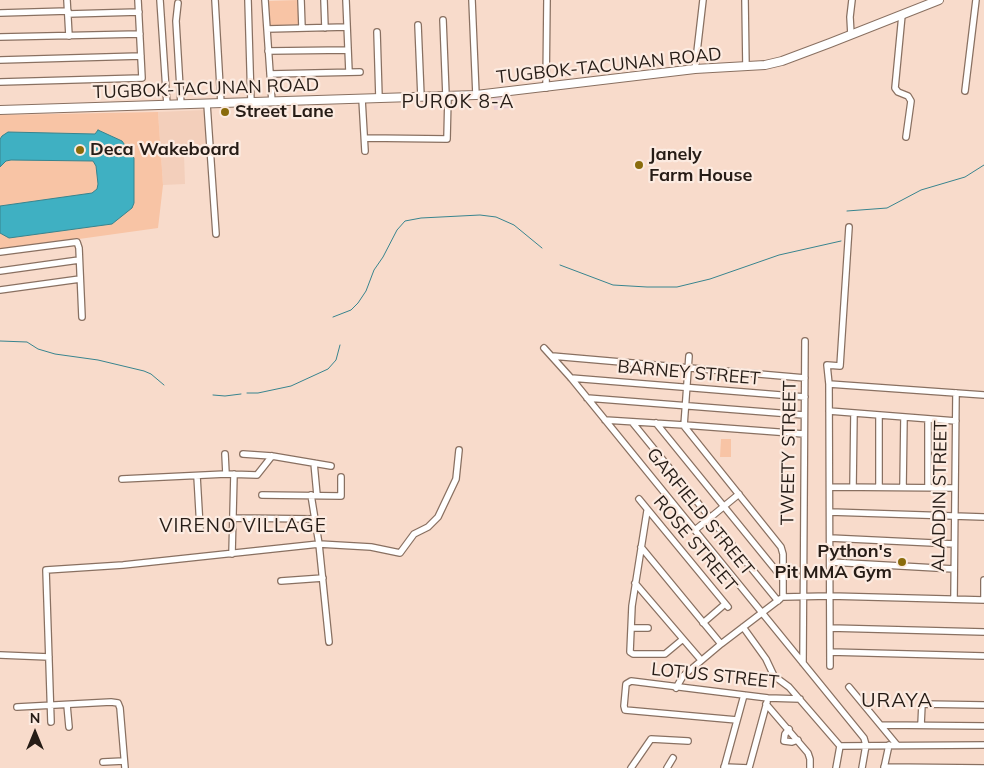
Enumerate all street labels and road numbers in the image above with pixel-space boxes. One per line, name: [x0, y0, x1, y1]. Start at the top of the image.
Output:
street label: TUGBOK-TACUNAN ROAD: [495, 43, 723, 89]
street label: TUGBOK-TACUNAN ROAD: [92, 74, 320, 104]
street label: BARNEY STREET: [617, 356, 761, 390]
street label: TWEETY STREET: [777, 380, 801, 526]
street label: ALADDIN STREET: [928, 420, 952, 572]
street label: GARFIELD STREET: [642, 444, 758, 580]
street label: ROSE STREET: [649, 492, 741, 596]
street label: LOTUS STREET: [650, 659, 780, 693]

